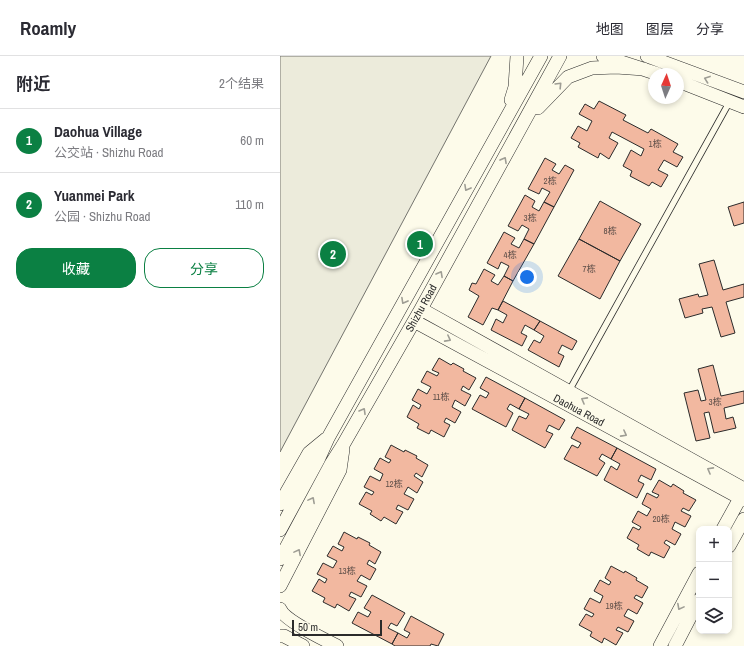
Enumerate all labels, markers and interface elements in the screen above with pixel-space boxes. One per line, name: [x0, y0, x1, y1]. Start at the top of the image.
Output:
text: Roamly: [20, 15, 76, 41]
text: 地图: [596, 20, 624, 38]
text: 图层: [646, 20, 674, 38]
text: 分享: [696, 20, 724, 38]
north arrow: [648, 68, 684, 104]
text: 附近: [16, 72, 50, 95]
text: 2个结果: [219, 75, 264, 92]
one-way arrow: [704, 75, 711, 83]
one-way arrow: [554, 82, 562, 90]
text: Daohua Village: [54, 121, 142, 142]
text: 1: [26, 132, 32, 149]
text: 60 m: [240, 132, 264, 149]
house number: 1栋: [648, 138, 662, 150]
text: 公交站 · Shizhu Road: [54, 144, 164, 161]
one-way arrow: [499, 157, 506, 164]
house number: 2栋: [543, 175, 557, 187]
one-way arrow: [464, 183, 471, 191]
text: Yuanmei Park: [54, 185, 135, 206]
text: 2: [26, 196, 32, 213]
text: 110 m: [235, 196, 264, 213]
text: 公园 · Shizhu Road: [54, 208, 151, 225]
house number: 3栋: [523, 212, 537, 224]
house number: 8栋: [603, 225, 617, 237]
pin: 1: [407, 229, 433, 259]
pin: 2: [320, 239, 346, 269]
button: 收藏: [16, 248, 136, 288]
button: 分享: [144, 248, 264, 288]
house number: 4栋: [503, 249, 517, 261]
house number: 7栋: [582, 263, 596, 275]
your location: [517, 267, 537, 287]
one-way arrow: [436, 271, 443, 278]
street label: Shizhu Road: [402, 282, 440, 334]
one-way arrow: [401, 297, 408, 304]
one-way arrow: [444, 335, 451, 342]
house number: 11栋: [433, 391, 449, 403]
street label: Daohua Road: [551, 391, 607, 429]
house number: 3栋: [708, 396, 722, 408]
one-way arrow: [581, 397, 588, 404]
one-way arrow: [358, 408, 365, 415]
one-way arrow: [620, 430, 627, 437]
one-way arrow: [707, 467, 714, 474]
house number: 12栋: [385, 478, 403, 490]
one-way arrow: [307, 497, 314, 504]
house number: 20栋: [652, 513, 670, 525]
map controls: [696, 526, 732, 634]
button: +: [696, 526, 732, 562]
one-way arrow: [293, 548, 301, 556]
button: −: [696, 562, 732, 598]
house number: 13栋: [338, 565, 356, 577]
button: layers: [696, 598, 732, 634]
house number: 19栋: [605, 600, 623, 612]
one-way arrow: [678, 603, 685, 610]
scale bar: [292, 618, 382, 637]
text: 50 m: [298, 620, 318, 634]

